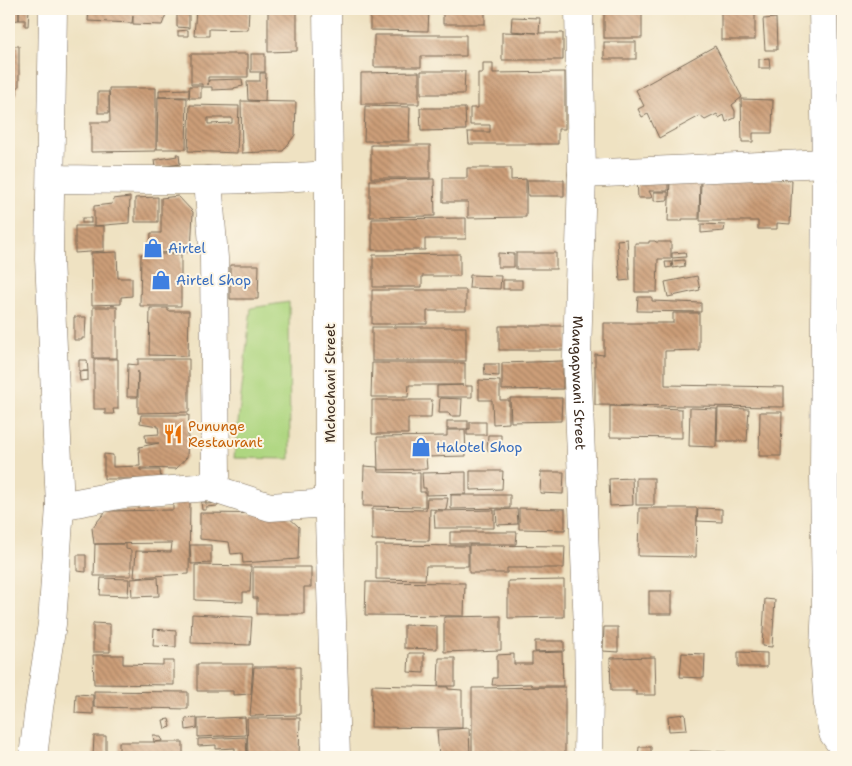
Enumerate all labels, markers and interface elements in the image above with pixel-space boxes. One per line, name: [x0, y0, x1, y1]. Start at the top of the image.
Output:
shop icon: Airtel: [142, 237, 164, 259]
place label: Airtel: [168, 239, 207, 257]
shop icon: Airtel Shop: [150, 269, 172, 291]
place label: Airtel Shop: [176, 271, 251, 289]
street label: Mangapwani Street: [568, 315, 590, 451]
street label: Mchochani Street: [321, 323, 339, 443]
place label: Pununge Restaurant: [188, 417, 263, 451]
restaurant icon: Pununge Restaurant: [162, 423, 184, 445]
shop icon: Halotel Shop: [410, 436, 432, 458]
place label: Halotel Shop: [436, 438, 522, 456]

